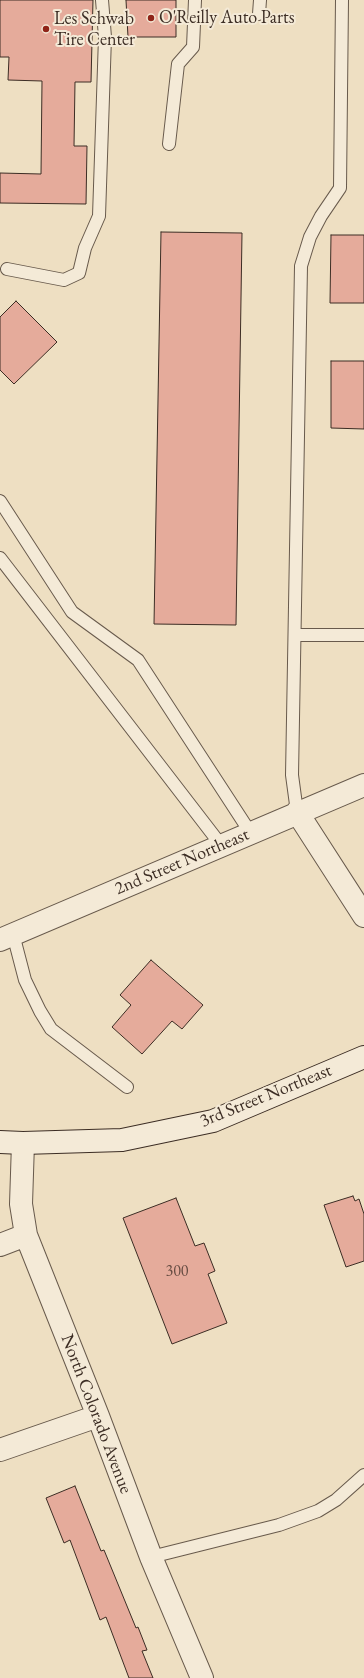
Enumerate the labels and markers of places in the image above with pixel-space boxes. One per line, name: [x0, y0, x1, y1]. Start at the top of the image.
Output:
place label: O'Reilly Auto Parts: [159, 7, 295, 29]
place label: Les Schwab Tire Center: [54, 8, 135, 50]
marker: O'Reilly Auto Parts: [146, 13, 156, 23]
marker: Les Schwab Tire Center: [41, 24, 51, 34]

